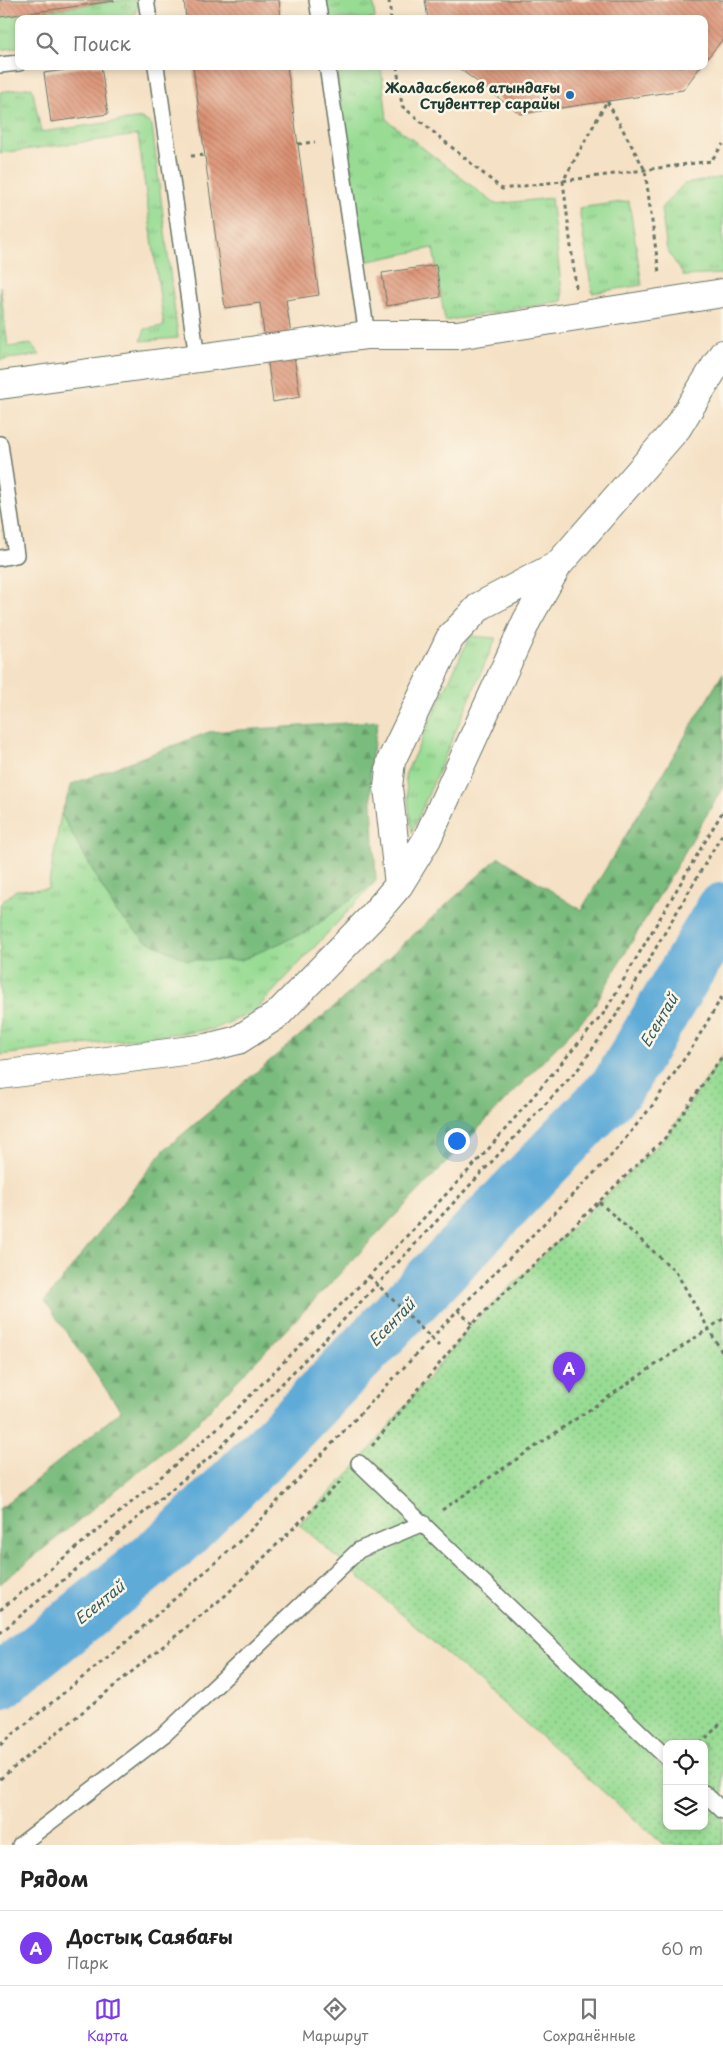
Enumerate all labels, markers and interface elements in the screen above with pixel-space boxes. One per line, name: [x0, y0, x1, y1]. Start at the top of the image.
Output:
search box: [15, 15, 708, 70]
icon: search: [33, 29, 61, 57]
text: Поиск: [73, 29, 131, 57]
place label: Жолдасбеков атындағы Студенттер сарайы: [385, 77, 560, 114]
marker: Жолдасбеков атындағы Студенттер сарайы: [564, 89, 576, 101]
water label: Есентай: [633, 987, 684, 1051]
your location: [444, 1128, 470, 1154]
water label: Есентай: [363, 1292, 421, 1351]
pin: A: [553, 1352, 585, 1393]
water label: Есентай: [69, 1573, 130, 1629]
map controls: [663, 1740, 708, 1830]
button: locate: [663, 1740, 708, 1785]
button: layers: [663, 1785, 708, 1830]
text: Рядом: [20, 1862, 88, 1894]
text: Достық Саябағы: [67, 1922, 233, 1950]
text: A: [30, 1936, 42, 1960]
text: 60 m: [661, 1936, 703, 1960]
text: Парк: [67, 1950, 108, 1974]
tab: Карта: [87, 1995, 128, 2046]
tab: Маршрут: [302, 1995, 368, 2046]
tab: Сохранённые: [542, 1995, 636, 2046]

